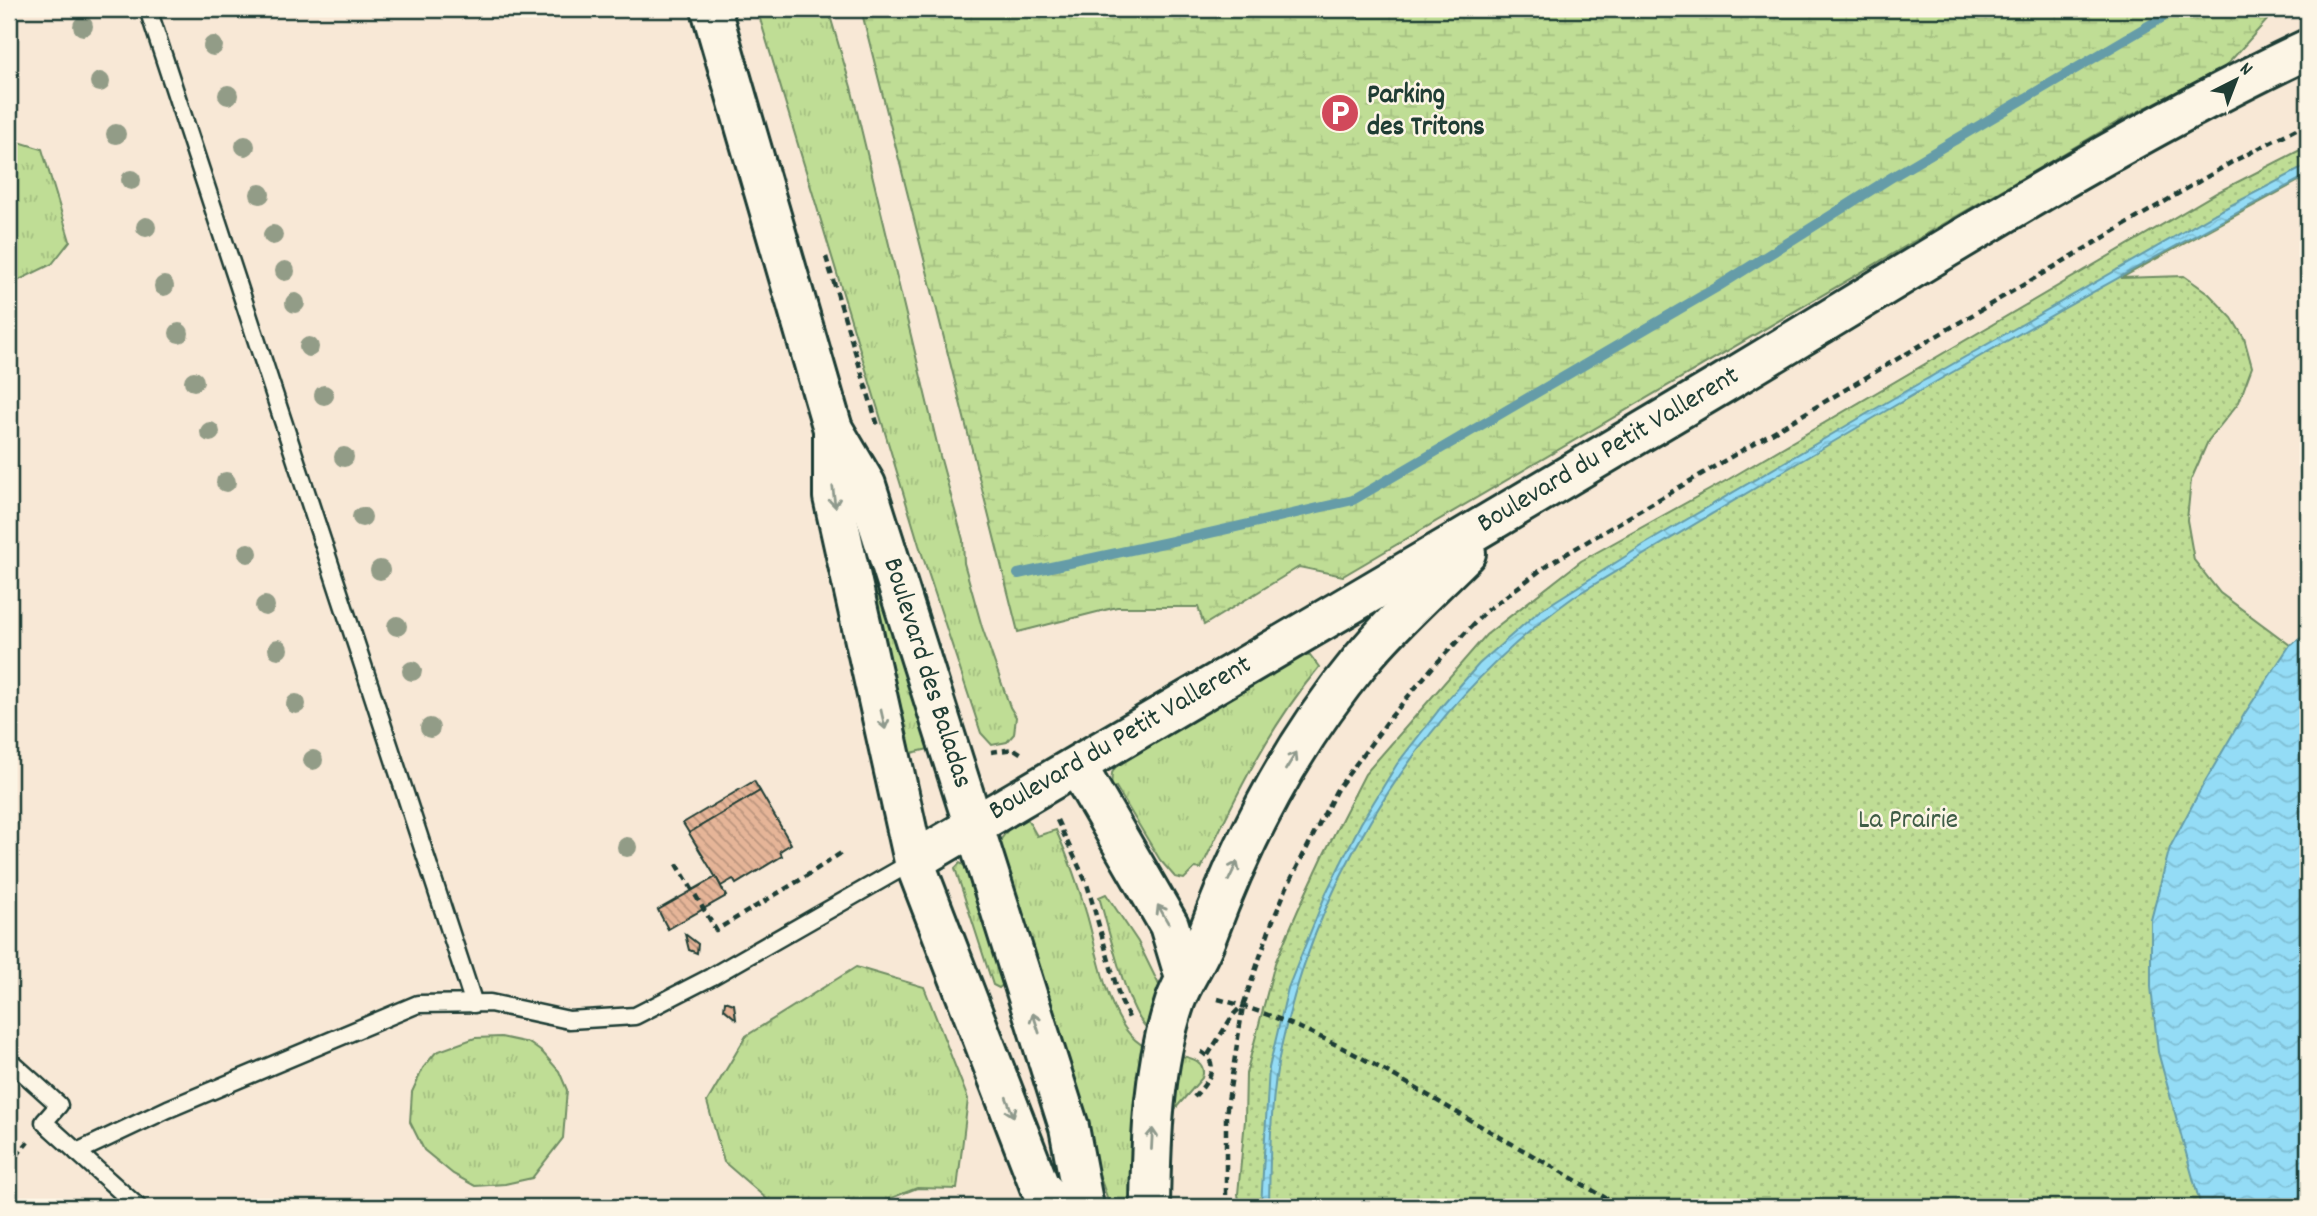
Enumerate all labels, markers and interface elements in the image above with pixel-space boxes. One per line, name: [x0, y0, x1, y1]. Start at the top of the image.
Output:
north arrow: [2202, 46, 2272, 116]
text: N: [2233, 57, 2258, 83]
place label: Parking des Tritons: [1367, 77, 1485, 149]
parking icon: Parking des Tritons: [1319, 92, 1361, 134]
street label: Boulevard du Petit Vallerent: [1471, 358, 1748, 545]
one-way arrow: [828, 485, 841, 508]
street label: Boulevard des Baladas: [870, 553, 981, 794]
street label: Boulevard du Petit Vallerent: [982, 647, 1260, 832]
one-way arrow: [877, 707, 890, 730]
one-way arrow: [1283, 752, 1298, 771]
park label: La Prairie: [1858, 802, 1958, 842]
one-way arrow: [1227, 861, 1240, 882]
one-way arrow: [1156, 904, 1169, 925]
one-way arrow: [1029, 1012, 1042, 1034]
one-way arrow: [1004, 1096, 1017, 1117]
one-way arrow: [1146, 1128, 1159, 1151]

